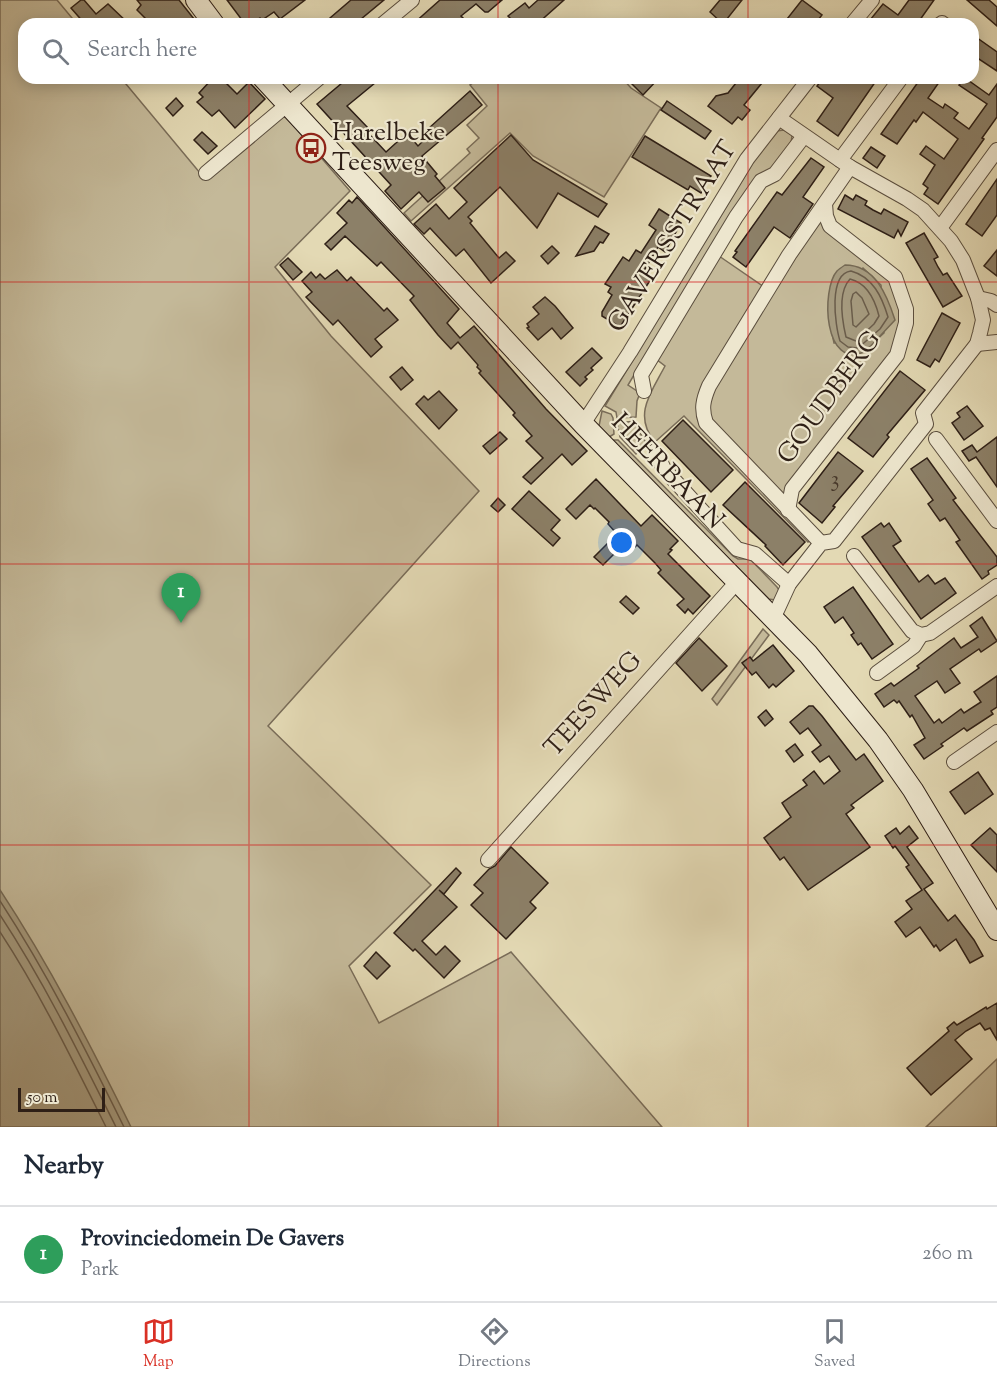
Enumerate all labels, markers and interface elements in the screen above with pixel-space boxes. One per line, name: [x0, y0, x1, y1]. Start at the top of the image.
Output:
search box: [18, 18, 979, 84]
icon: search: [39, 35, 72, 68]
text: Search here: [87, 35, 197, 67]
place label: Harelbeke Teesweg: [332, 115, 445, 182]
bus stop icon: Harelbeke Teesweg: [295, 132, 327, 164]
street label: GAVERSSTRAAT: [599, 134, 747, 340]
street label: GOUDBERG: [769, 324, 891, 472]
street label: HEERBAAN: [602, 405, 732, 539]
house number: 3: [831, 465, 839, 497]
your location: [607, 528, 636, 557]
pin: 1: [162, 574, 201, 623]
street label: TEESWEG: [537, 644, 651, 766]
scale bar: [18, 1085, 105, 1112]
text: 50 m: [27, 1087, 58, 1110]
text: Nearby: [24, 1148, 104, 1185]
text: Provinciedomein De Gavers: [81, 1224, 344, 1256]
text: 1: [40, 1240, 47, 1269]
text: 260 m: [922, 1240, 973, 1269]
text: Park: [81, 1256, 119, 1285]
tab: Map: [142, 1315, 175, 1374]
tab: Directions: [458, 1315, 531, 1374]
tab: Saved: [814, 1315, 855, 1374]

